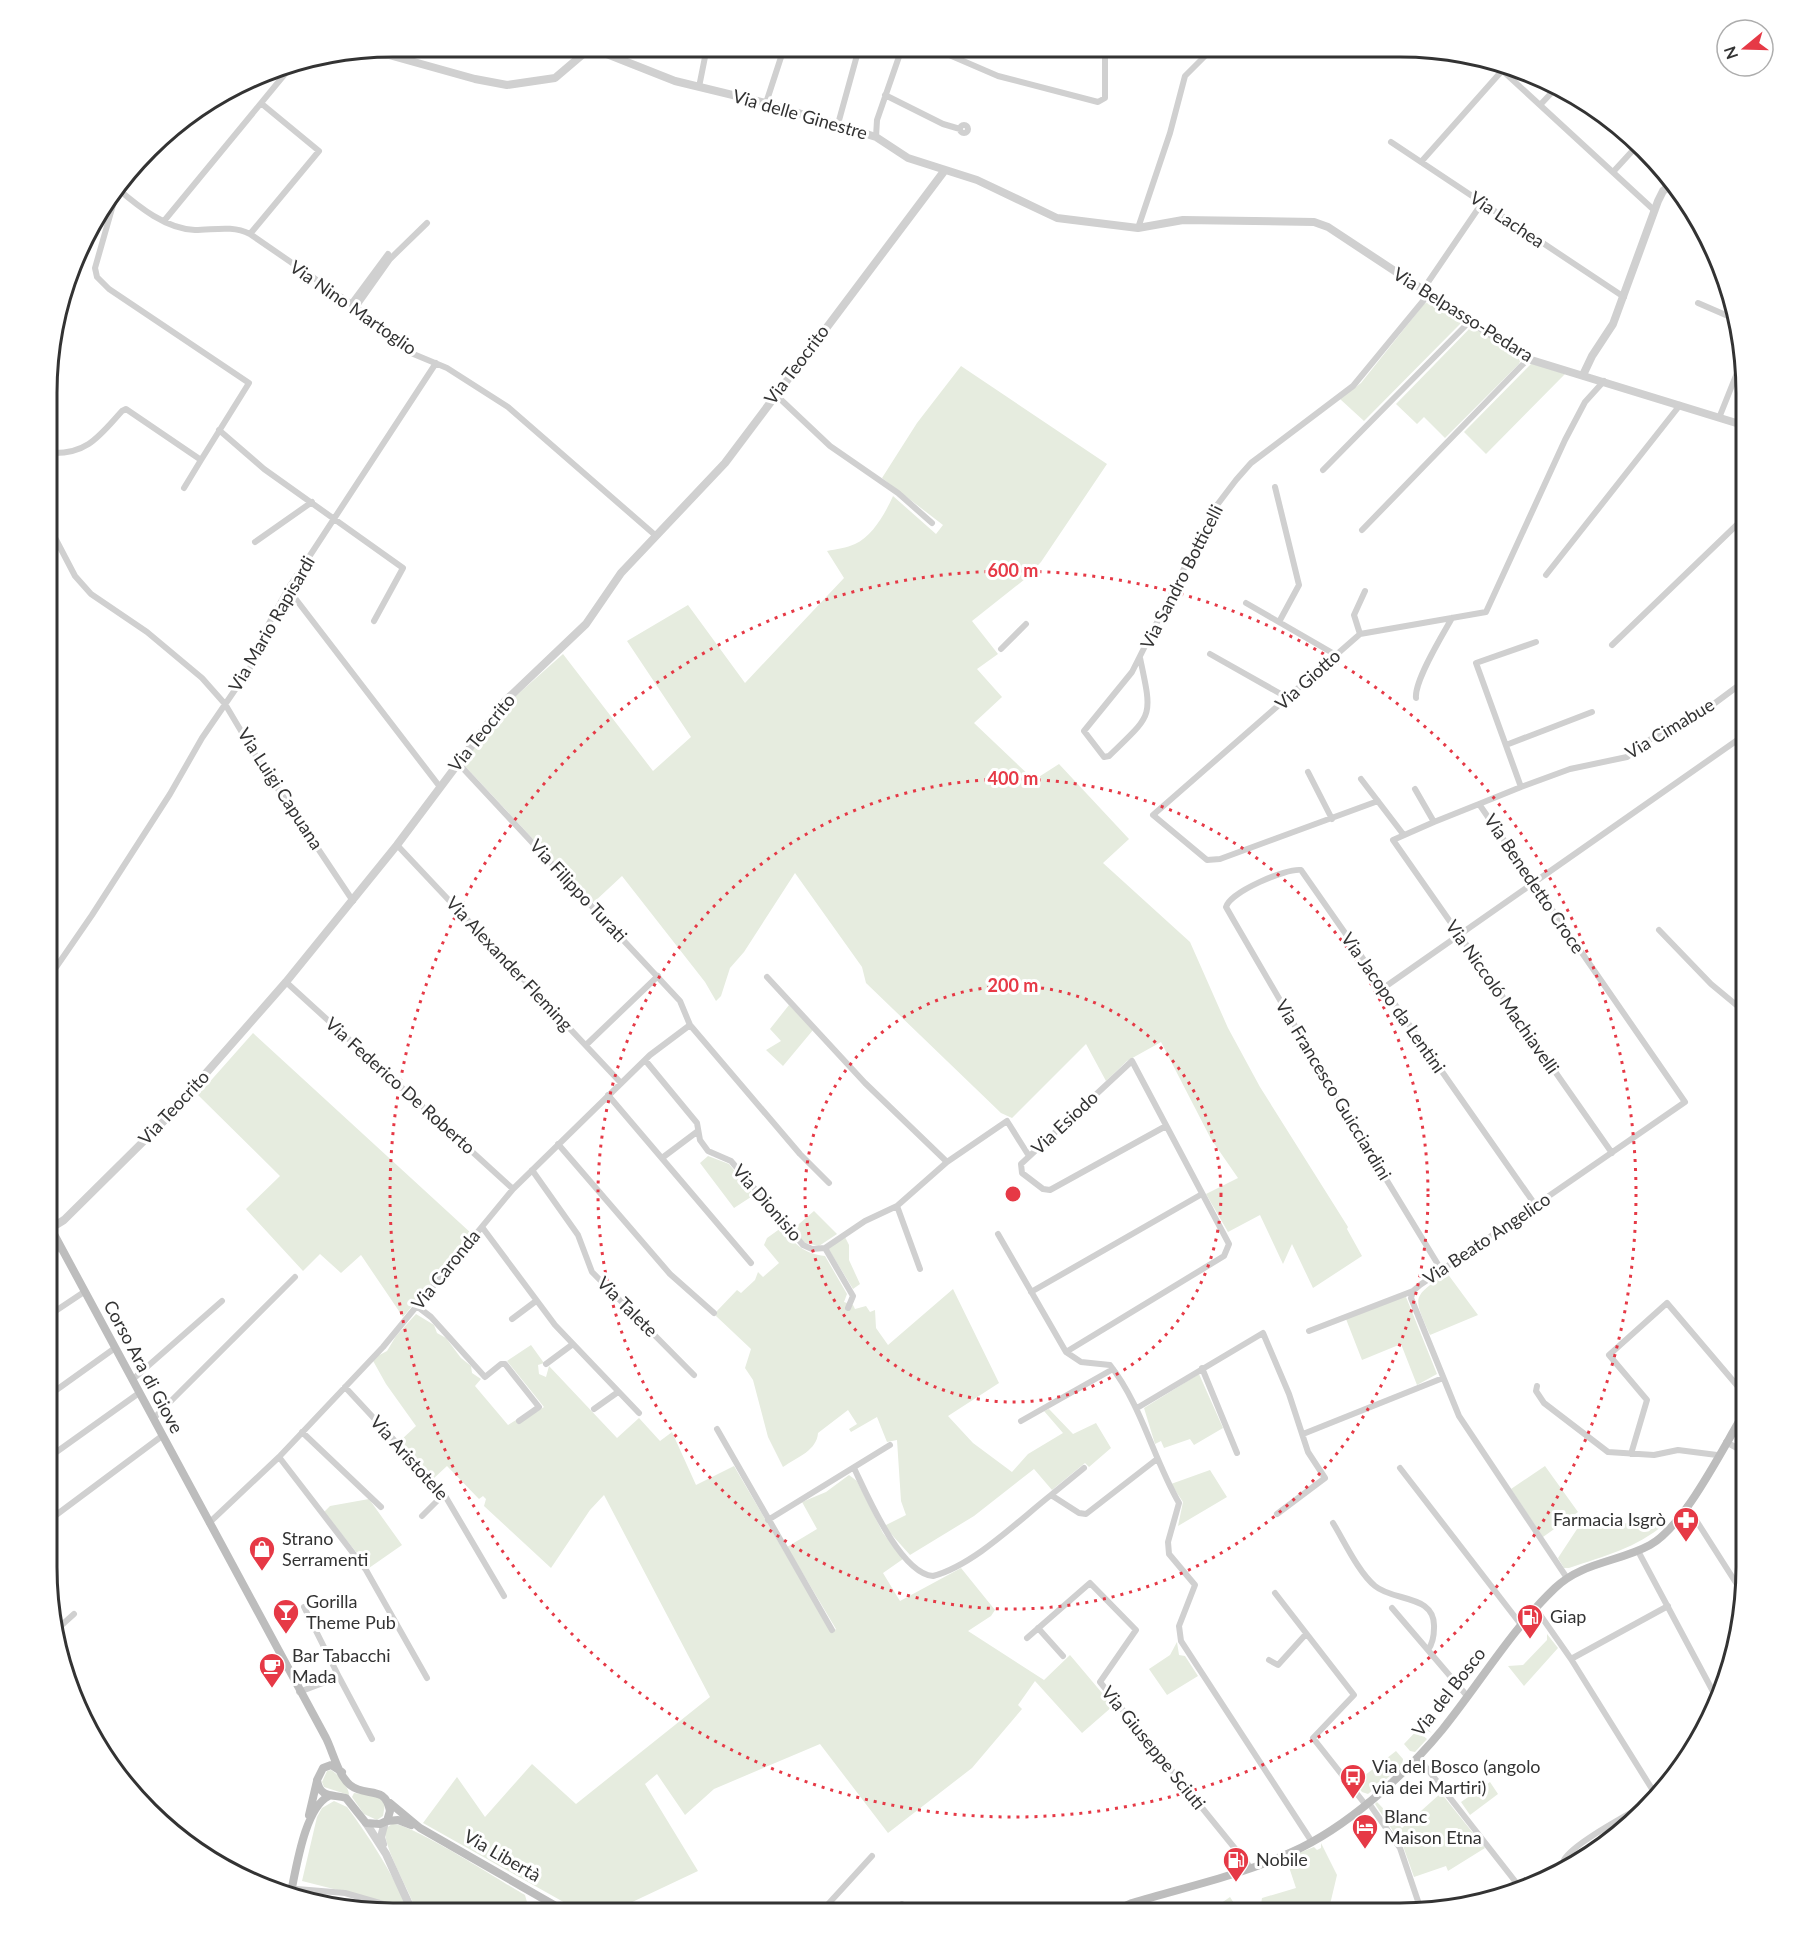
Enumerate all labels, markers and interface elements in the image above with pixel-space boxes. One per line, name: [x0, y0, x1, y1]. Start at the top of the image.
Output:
north arrow: [1715, 18, 1775, 78]
text: N: [1719, 44, 1741, 62]
street label: Via delle Ginestre: [730, 84, 870, 144]
street label: Via Lachea: [1466, 186, 1549, 252]
street label: Via Nino Martoglio: [286, 255, 421, 359]
street label: Via Belpasso-Pedara: [1389, 262, 1538, 366]
street label: Via Teocrito: [759, 320, 833, 408]
street label: Via Sandro Botticelli: [1135, 501, 1227, 652]
street label: Via Mario Rapisardi: [223, 552, 319, 695]
text: 600 m: [988, 559, 1038, 581]
street label: Via Giotto: [1270, 644, 1344, 714]
street label: Via Teocrito: [443, 689, 519, 776]
street label: Via Cimabue: [1621, 693, 1718, 763]
street label: Via Luigi Capuana: [233, 724, 328, 853]
text: 400 m: [988, 767, 1038, 789]
street label: Via Benedetto Croce: [1480, 810, 1590, 957]
street label: Via Filippo Turati: [525, 834, 632, 946]
street label: Via Alexander Fleming: [442, 892, 578, 1035]
street label: Via Niccoló Machiavelli: [1441, 915, 1564, 1078]
street label: Via Jacopo da Lentini: [1337, 928, 1451, 1077]
text: 200 m: [988, 974, 1038, 996]
street label: Via Francesco Guicciardini: [1271, 995, 1396, 1184]
street label: Via Federico De Roberto: [321, 1012, 480, 1158]
street label: Via Teocrito: [133, 1066, 213, 1149]
street label: Via Esiodo: [1026, 1086, 1102, 1159]
street label: Via Dionisio: [728, 1159, 807, 1245]
centre of rings: [1003, 1184, 1023, 1204]
street label: Via Beato Angelico: [1419, 1187, 1554, 1289]
street label: Via Caronda: [406, 1225, 484, 1314]
street label: Via Talete: [593, 1271, 663, 1341]
street label: Corso Ara di Giove: [100, 1296, 188, 1437]
street label: Via Aristotele: [366, 1410, 454, 1504]
pharmacy icon: Farmacia Isgrò: [1671, 1505, 1701, 1543]
place label: Farmacia Isgrò: [1553, 1508, 1666, 1530]
place label: Strano Serramenti: [282, 1527, 368, 1570]
shop icon: Strano Serramenti: [247, 1534, 277, 1572]
place label: Gorilla Theme Pub: [306, 1590, 396, 1633]
bar icon: Gorilla Theme Pub: [271, 1597, 301, 1635]
fuel station icon: Giap: [1515, 1602, 1545, 1640]
place label: Giap: [1550, 1605, 1586, 1627]
street label: Via del Bosco: [1407, 1643, 1490, 1740]
place label: Bar Tabacchi Mada: [292, 1644, 391, 1687]
cafe icon: Bar Tabacchi Mada: [257, 1651, 287, 1689]
street label: Via Giuseppe Sciuti: [1097, 1681, 1210, 1814]
place label: Via del Bosco (angolo via dei Martiri): [1372, 1755, 1541, 1798]
bus stop icon: Via del Bosco (angolo via dei Martiri): [1338, 1762, 1368, 1800]
place label: Blanc Maison Etna: [1384, 1805, 1482, 1848]
hotel icon: Blanc Maison Etna: [1350, 1812, 1380, 1850]
street label: Via Libertà: [460, 1824, 545, 1886]
fuel station icon: Nobile: [1221, 1845, 1251, 1883]
place label: Nobile: [1256, 1848, 1308, 1870]

